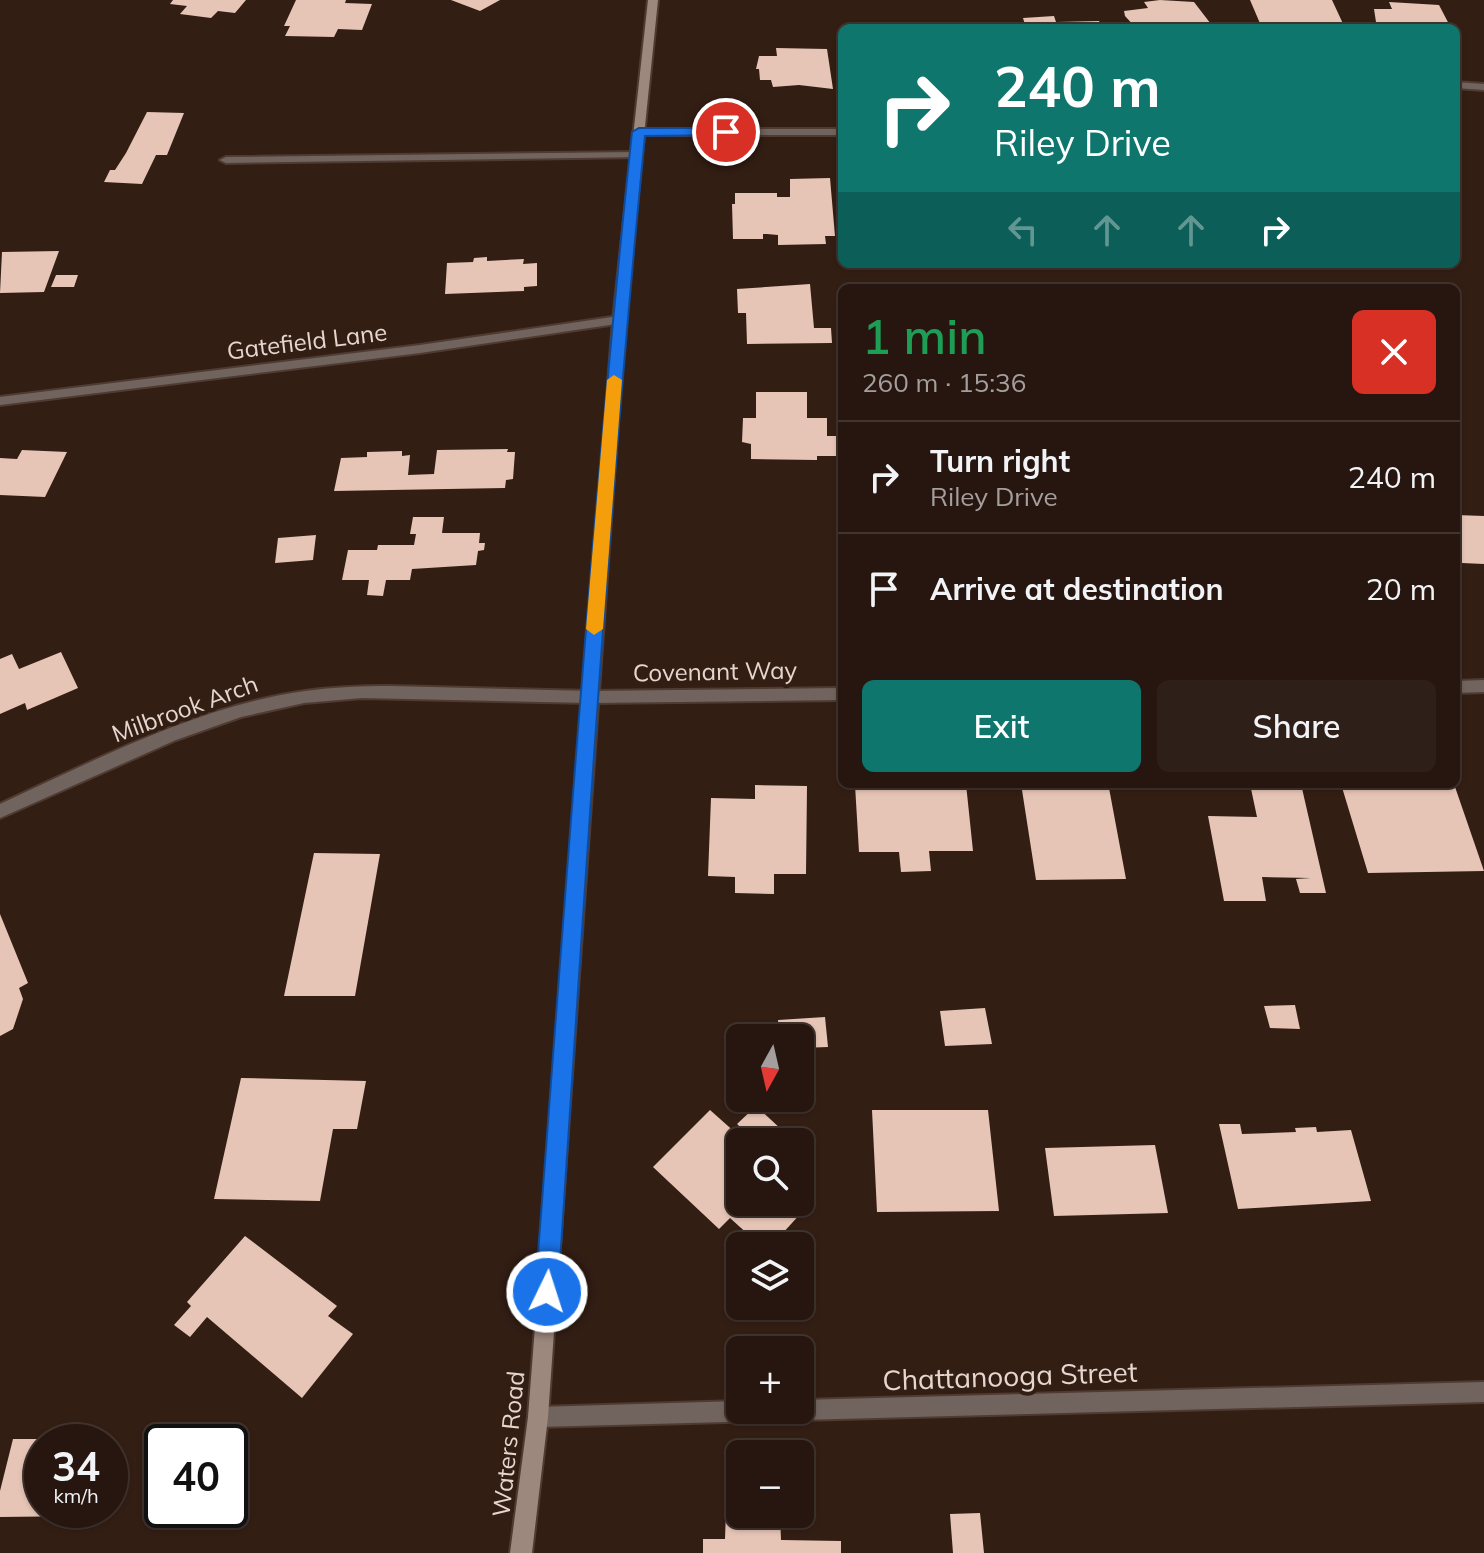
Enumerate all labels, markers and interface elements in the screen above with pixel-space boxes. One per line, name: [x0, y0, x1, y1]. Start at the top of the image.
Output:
text: 240 m: [994, 51, 1161, 121]
icon: right: [862, 56, 966, 160]
pin: [692, 98, 760, 166]
icon: arrive: [704, 110, 748, 154]
text: Riley Drive: [994, 120, 1171, 165]
icon: left: [1001, 208, 1045, 252]
icon: ahead: [1085, 208, 1129, 252]
icon: ahead: [1169, 208, 1213, 252]
icon: right: [1253, 208, 1297, 252]
text: 1 min: [862, 306, 987, 366]
button: close: [1352, 310, 1436, 394]
street label: Gatefield Lane: [225, 316, 389, 366]
text: 260 m · 15:36: [862, 366, 1026, 399]
text: Turn right: [930, 442, 1070, 480]
icon: right: [862, 455, 906, 499]
text: 240 m: [1348, 458, 1436, 496]
text: Riley Drive: [930, 480, 1058, 513]
icon: arrive: [862, 567, 906, 611]
text: Arrive at destination: [930, 570, 1224, 608]
text: 20 m: [1366, 570, 1436, 608]
street label: Covenant Way: [633, 655, 798, 687]
street label: Milbrook Arch: [108, 668, 262, 748]
button: Exit: [862, 680, 1141, 772]
button: Share: [1157, 680, 1436, 772]
north arrow: [726, 1024, 814, 1112]
map controls: [726, 1024, 814, 1528]
button: search: [726, 1128, 814, 1216]
button: layers: [726, 1232, 814, 1320]
position arrow: [505, 1250, 589, 1334]
button: +: [726, 1336, 814, 1424]
street label: Chattanooga Street: [882, 1354, 1138, 1397]
street label: Waters Road: [485, 1369, 531, 1518]
speed limit sign: 40: [144, 1424, 248, 1528]
button: −: [726, 1440, 814, 1528]
text: 34: [52, 1441, 100, 1491]
text: km/h: [53, 1483, 99, 1508]

